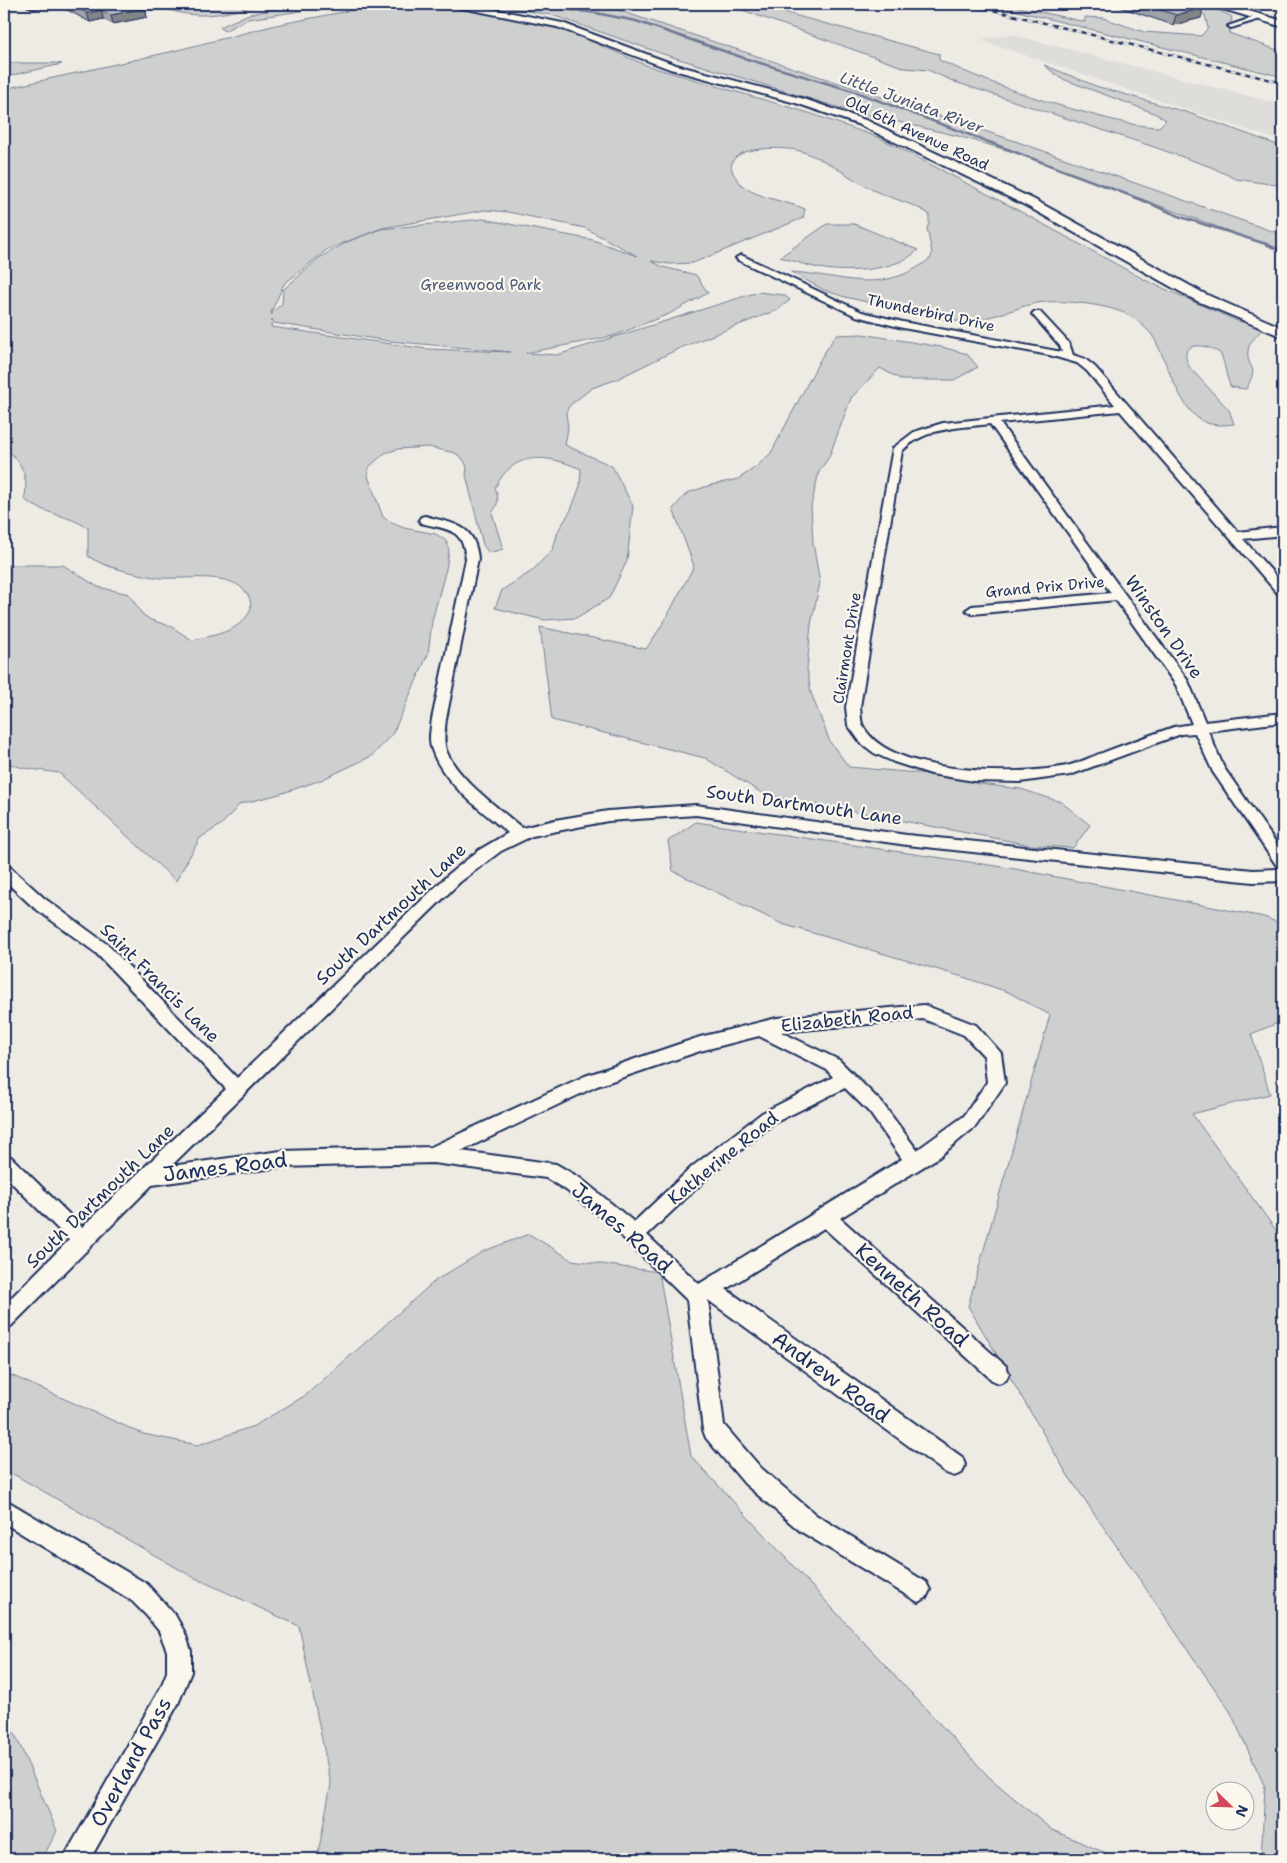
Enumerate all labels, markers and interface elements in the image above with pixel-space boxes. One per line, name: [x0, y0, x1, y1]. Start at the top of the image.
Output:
water label: Little Juniata River: [837, 67, 987, 138]
street label: Old 6th Avenue Road: [842, 91, 993, 175]
park label: Greenwood Park: [420, 275, 542, 295]
street label: Thunderbird Drive: [865, 290, 997, 336]
street label: Winston Drive: [1119, 571, 1209, 683]
street label: Grand Prix Drive: [985, 572, 1105, 602]
street label: Clairmont Drive: [828, 591, 866, 705]
street label: South Dartmouth Lane: [705, 779, 903, 831]
street label: South Dartmouth Lane: [311, 838, 471, 990]
street label: Saint Francis Lane: [95, 918, 225, 1048]
street label: Elizabeth Road: [780, 1000, 914, 1038]
street label: Katherine Road: [663, 1106, 783, 1210]
street label: South Dartmouth Lane: [21, 1119, 179, 1273]
street label: James Road: [161, 1145, 289, 1189]
street label: James Road: [566, 1176, 678, 1280]
street label: Kenneth Road: [849, 1237, 975, 1353]
street label: Andrew Road: [766, 1325, 896, 1429]
street label: Overland Pass: [84, 1692, 178, 1832]
north arrow: [1204, 1780, 1254, 1830]
text: N: [1232, 1802, 1252, 1820]

